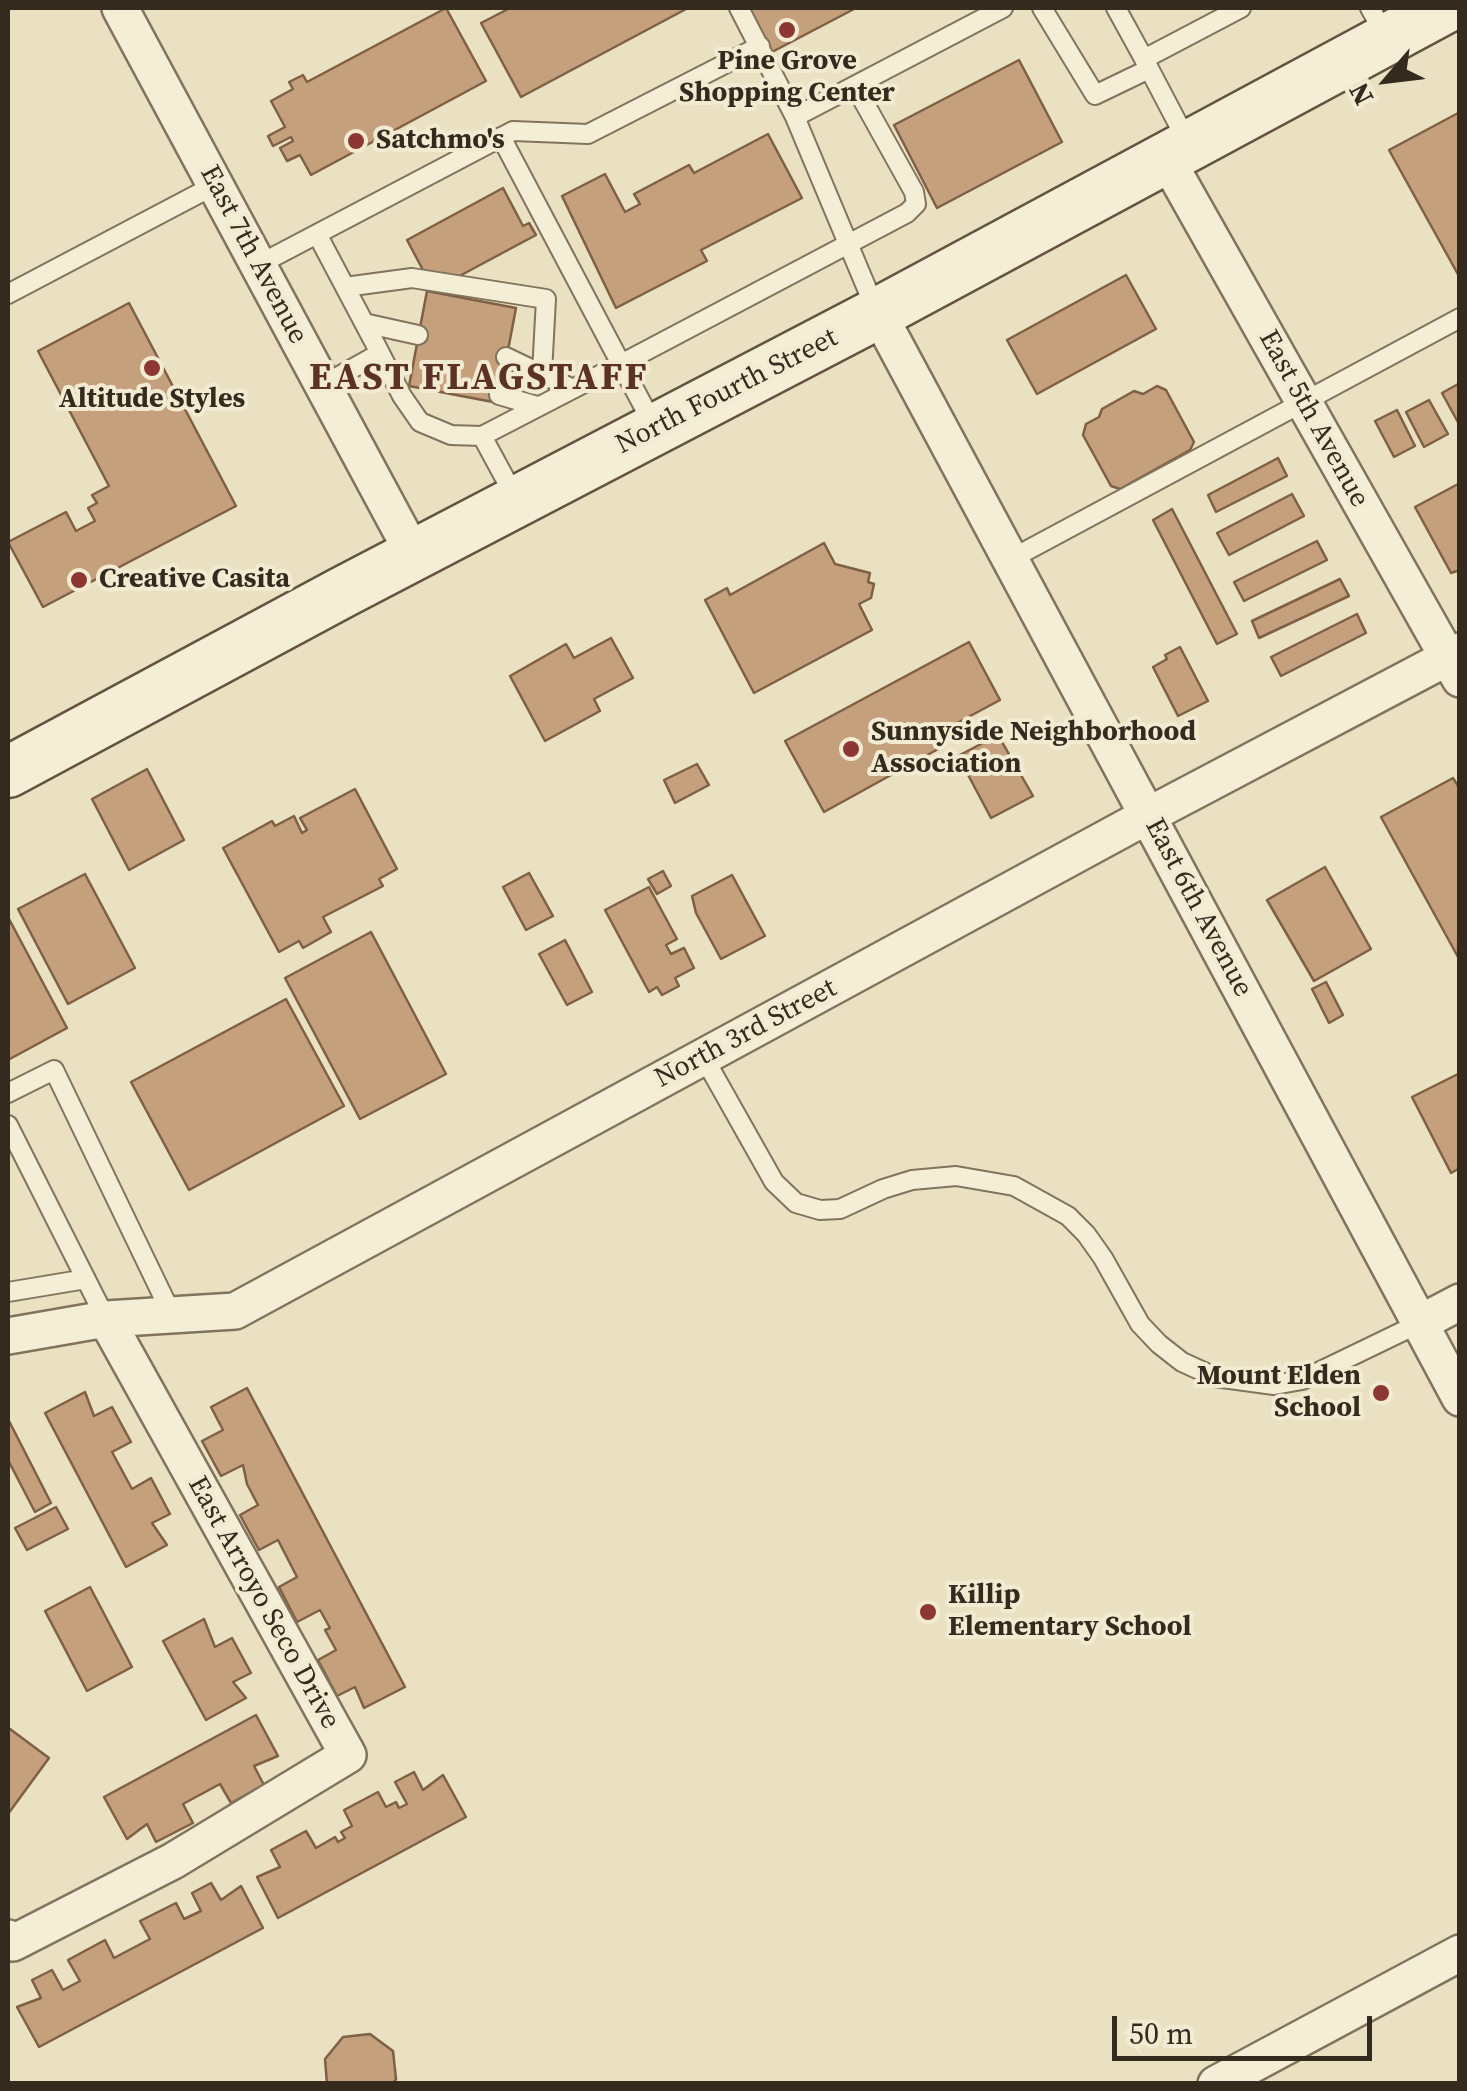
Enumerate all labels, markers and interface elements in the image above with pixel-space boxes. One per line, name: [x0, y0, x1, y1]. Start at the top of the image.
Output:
marker: Pine Grove Shopping Center: [776, 19, 798, 41]
north arrow: [1337, 30, 1437, 130]
place label: Pine Grove Shopping Center: [679, 45, 895, 111]
text: N: [1339, 76, 1382, 112]
place label: Satchmo's: [376, 124, 505, 158]
marker: Satchmo's: [345, 130, 367, 152]
street label: East 7th Avenue: [192, 160, 314, 350]
street label: North Fourth Street: [611, 322, 843, 462]
street label: East 5th Avenue: [1250, 325, 1376, 513]
district label: EAST FLAGSTAFF: [309, 356, 649, 402]
marker: Altitude Styles: [141, 357, 163, 379]
place label: Altitude Styles: [59, 383, 245, 417]
place label: Creative Casita: [99, 563, 290, 597]
marker: Creative Casita: [68, 569, 90, 591]
place label: Sunnyside Neighborhood Association: [871, 716, 1196, 782]
marker: Sunnyside Neighborhood Association: [840, 738, 862, 760]
street label: East 6th Avenue: [1137, 813, 1259, 1003]
street label: North 3rd Street: [649, 972, 843, 1096]
place label: Mount Elden School: [1197, 1360, 1361, 1426]
marker: Mount Elden School: [1370, 1382, 1392, 1404]
street label: East Arroyo Seco Drive: [180, 1471, 346, 1735]
place label: Killip Elementary School: [948, 1579, 1192, 1645]
marker: Killip Elementary School: [917, 1601, 939, 1623]
scale bar: [1117, 1996, 1377, 2058]
text: 50 m: [1129, 2013, 1193, 2054]

